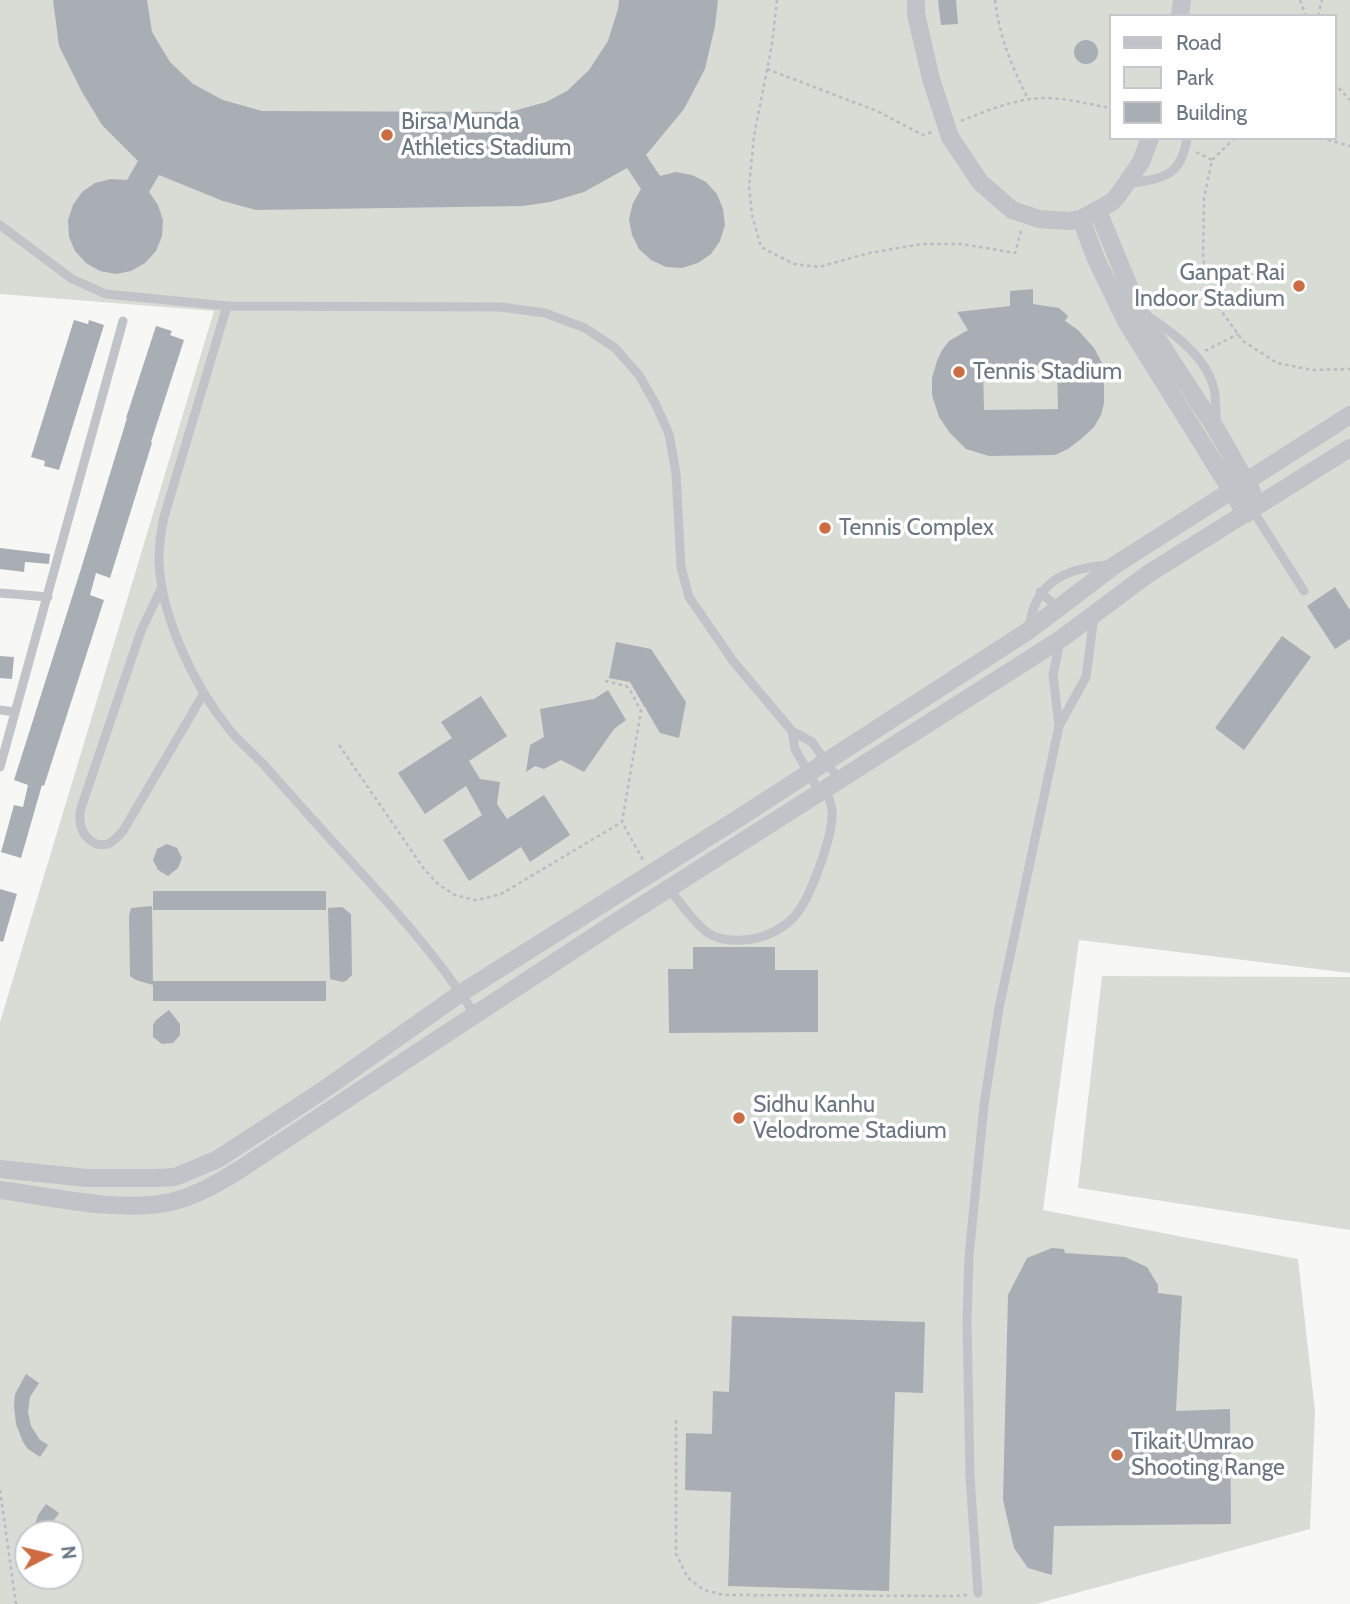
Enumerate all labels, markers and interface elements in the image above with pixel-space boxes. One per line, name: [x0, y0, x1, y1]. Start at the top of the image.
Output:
legend: [1108, 14, 1336, 140]
text: Road: [1176, 30, 1222, 55]
text: Park: [1176, 65, 1214, 90]
text: Building: [1176, 100, 1247, 125]
place label: Birsa Munda Athletics Stadium: [401, 108, 571, 162]
marker: Birsa Munda Athletics Stadium: [379, 127, 395, 143]
place label: Ganpat Rai Indoor Stadium: [1134, 259, 1285, 313]
marker: Ganpat Rai Indoor Stadium: [1291, 278, 1307, 294]
place label: Tennis Stadium: [973, 358, 1122, 386]
marker: Tennis Stadium: [951, 364, 967, 380]
place label: Tennis Complex: [839, 514, 994, 542]
marker: Tennis Complex: [817, 520, 833, 536]
place label: Sidhu Kanhu Velodrome Stadium: [753, 1091, 947, 1145]
marker: Sidhu Kanhu Velodrome Stadium: [731, 1110, 747, 1126]
place label: Tikait Umrao Shooting Range: [1131, 1428, 1285, 1482]
marker: Tikait Umrao Shooting Range: [1109, 1447, 1125, 1463]
north arrow: [14, 1520, 84, 1590]
text: N: [56, 1545, 81, 1561]

